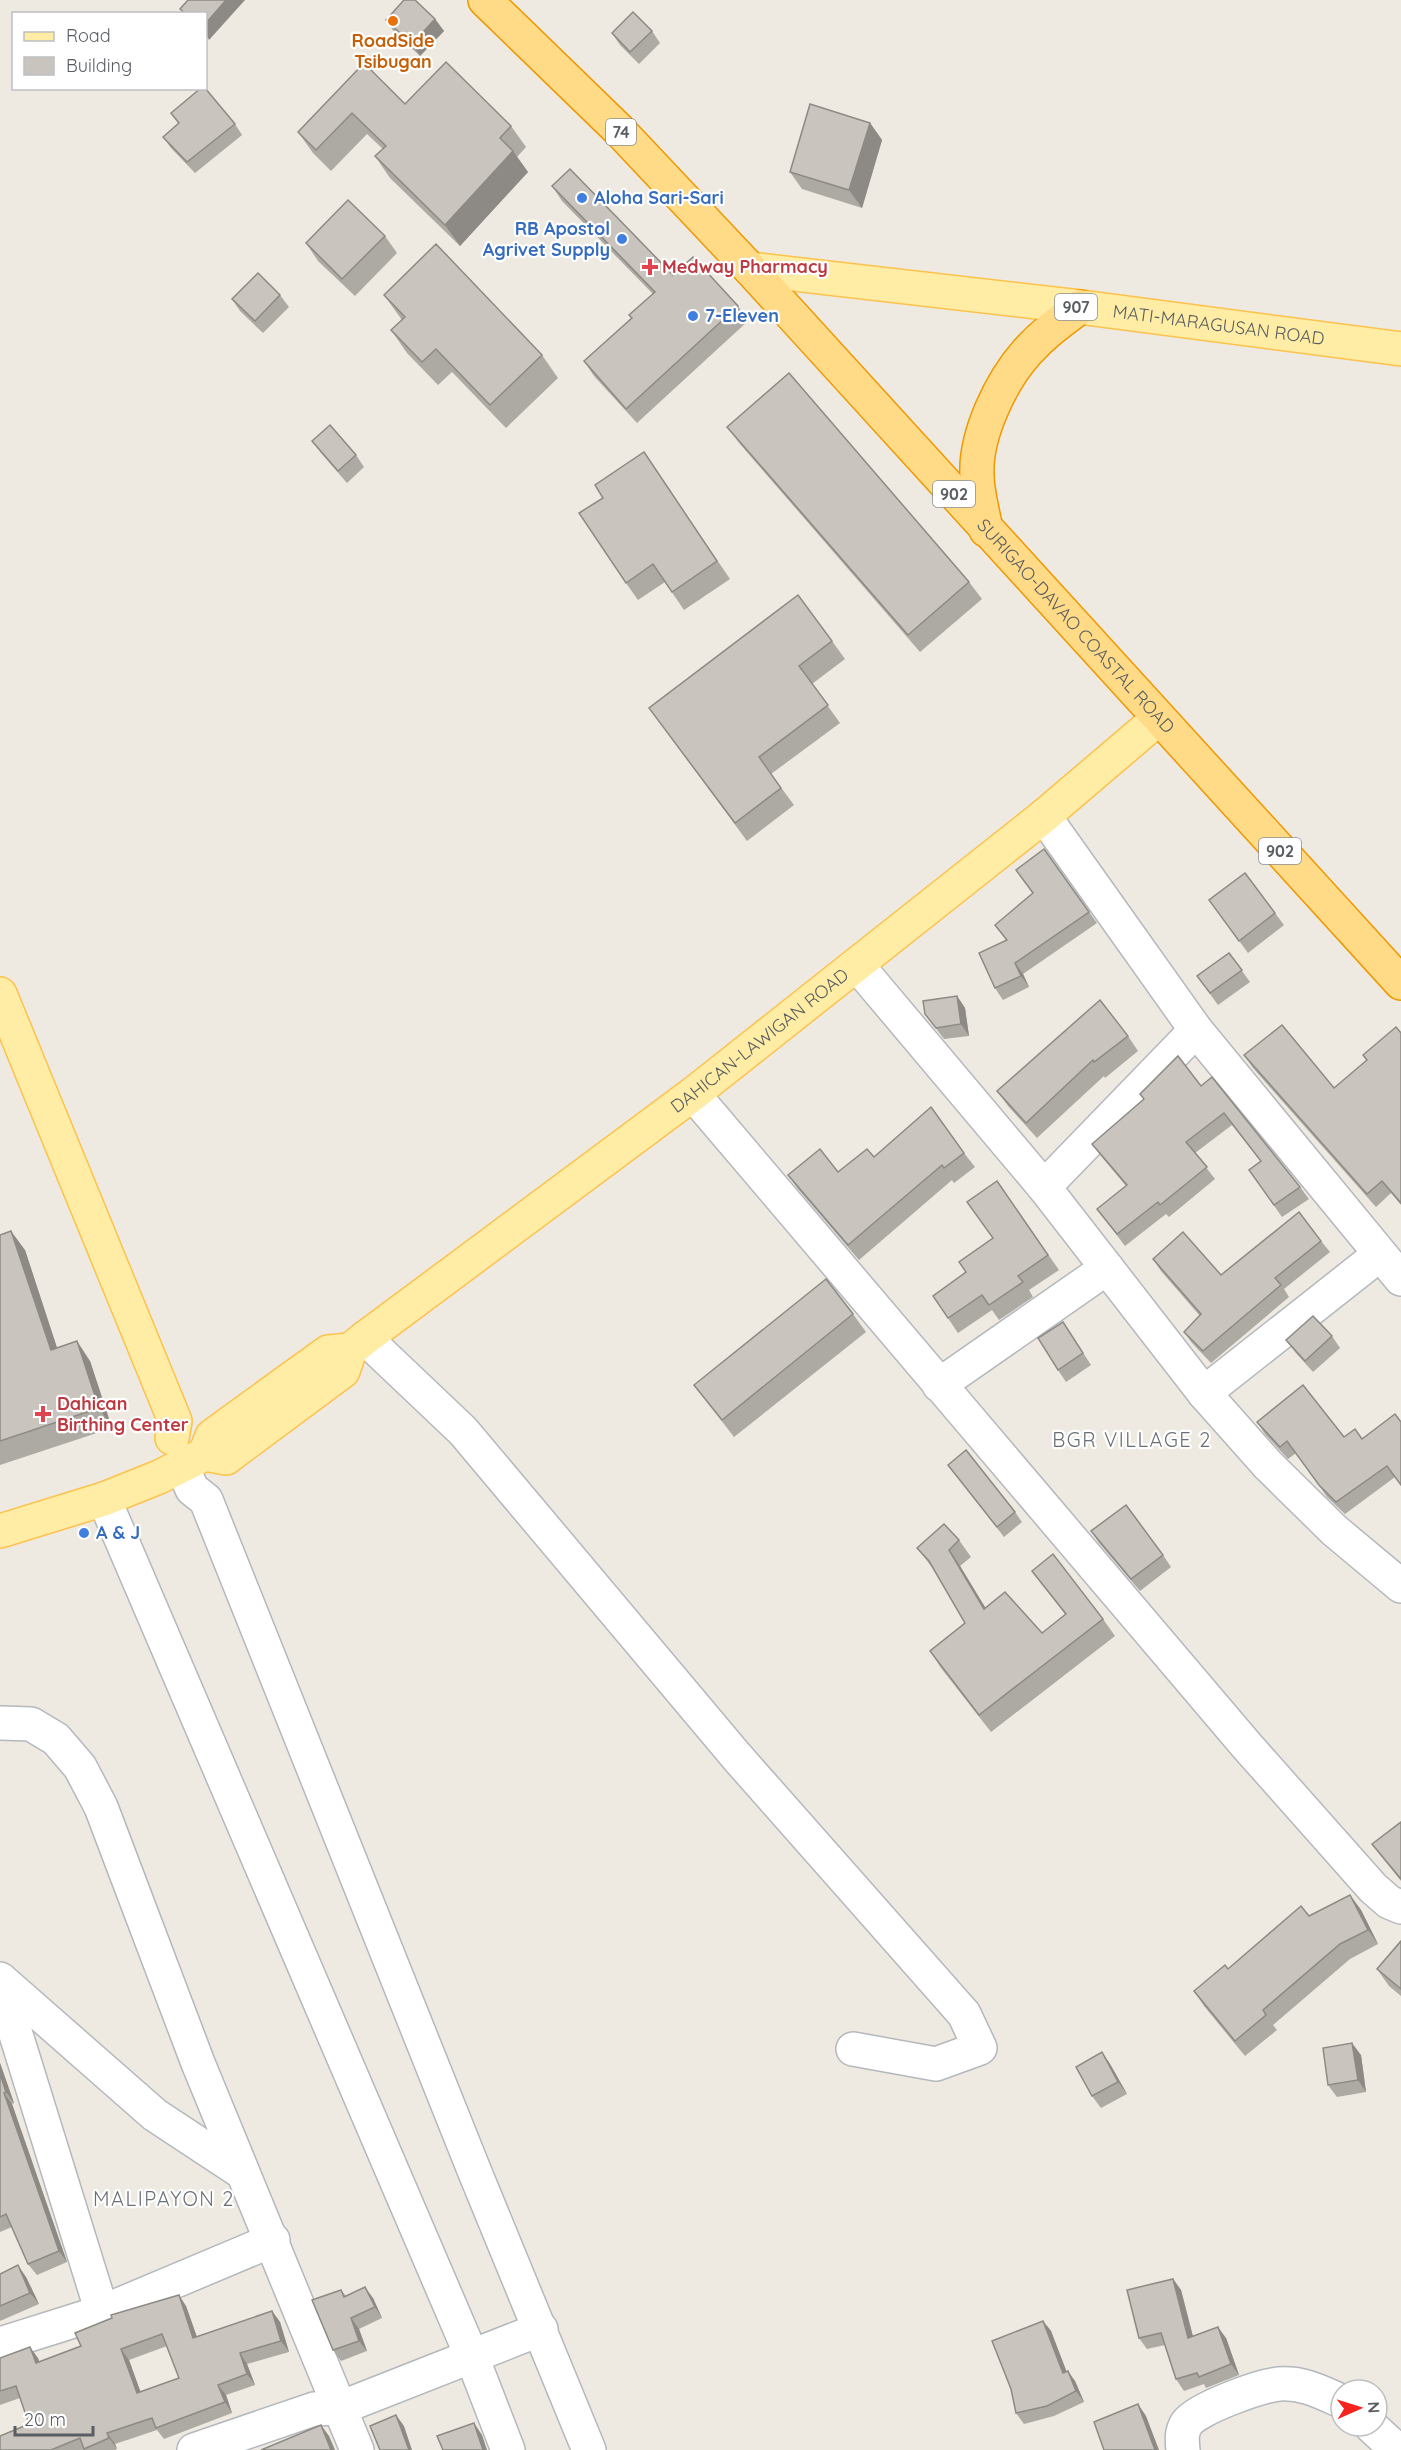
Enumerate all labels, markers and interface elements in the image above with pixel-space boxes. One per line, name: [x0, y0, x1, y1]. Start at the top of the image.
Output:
legend: [12, 12, 207, 90]
marker: RoadSide Tsibugan: [386, 14, 400, 28]
text: Road: [66, 24, 111, 47]
place label: RoadSide Tsibugan: [351, 29, 435, 73]
text: Building: [66, 54, 132, 77]
road number: 74: [606, 119, 636, 145]
place label: Aloha Sari-Sari: [594, 186, 724, 209]
marker: Aloha Sari-Sari: [575, 191, 589, 205]
place label: RB Apostol Agrivet Supply: [483, 217, 610, 261]
marker: RB Apostol Agrivet Supply: [615, 232, 629, 246]
place label: Medway Pharmacy: [662, 255, 828, 278]
marker: Medway Pharmacy: [643, 260, 657, 274]
road number: 907: [1055, 294, 1097, 320]
street label: MATI-MARAGUSAN ROAD: [1111, 299, 1326, 350]
place label: 7-Eleven: [705, 304, 779, 327]
marker: 7-Eleven: [686, 309, 700, 323]
road number: 902: [933, 481, 975, 507]
street label: SURIGAO-DAVAO COASTAL ROAD: [972, 514, 1180, 738]
road number: 902: [1259, 838, 1301, 864]
street label: DAHICAN-LAWIGAN ROAD: [666, 963, 853, 1118]
place label: Dahican Birthing Center: [57, 1392, 189, 1436]
marker: Dahican Birthing Center: [34, 1405, 52, 1423]
district label: BGR VILLAGE 2: [1052, 1427, 1212, 1452]
place label: A & J: [96, 1521, 140, 1544]
marker: A & J: [77, 1526, 91, 1540]
district label: MALIPAYON 2: [93, 2186, 235, 2211]
north arrow: [1329, 2378, 1389, 2438]
scale bar: [15, 2399, 93, 2437]
text: N: [1364, 2401, 1384, 2414]
text: 20 m: [24, 2408, 66, 2431]

